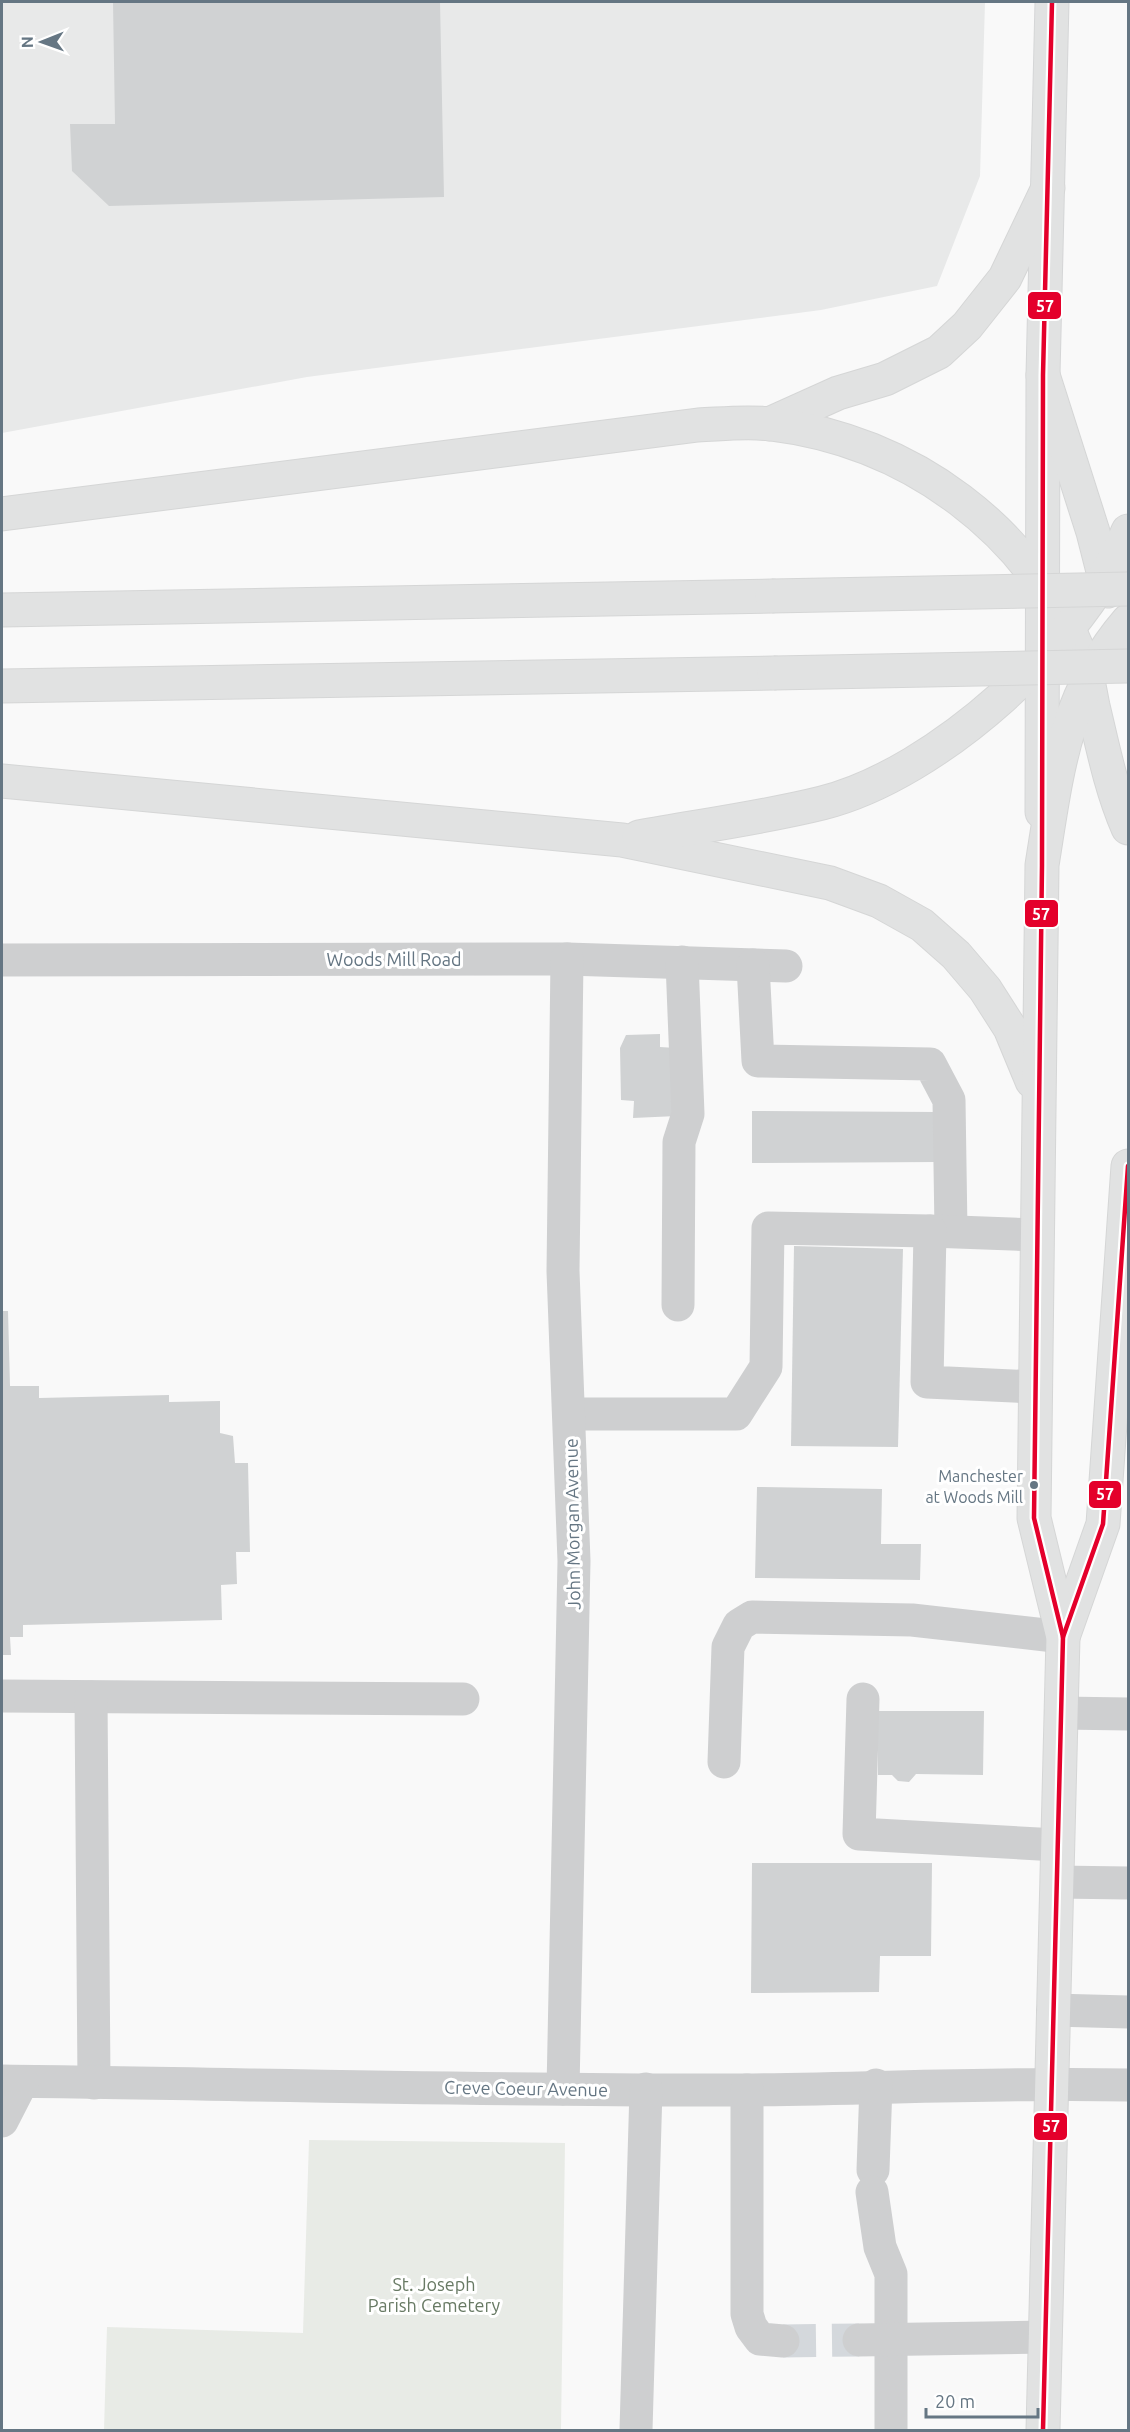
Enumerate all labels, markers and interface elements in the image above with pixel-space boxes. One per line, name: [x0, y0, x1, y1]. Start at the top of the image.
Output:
north arrow: [12, 12, 72, 72]
text: N: [18, 36, 36, 48]
line badge: 57: [1027, 291, 1062, 320]
text: 57: [1036, 297, 1054, 315]
line badge: 57: [1024, 899, 1059, 928]
text: 57: [1032, 905, 1050, 923]
street label: Woods Mill Road: [327, 949, 461, 969]
street label: John Morgan Avenue: [561, 1438, 583, 1610]
place label: Manchester at Woods Mill: [925, 1467, 1023, 1506]
marker: Manchester at Woods Mill: [1028, 1479, 1040, 1491]
line badge: 57: [1088, 1480, 1122, 1509]
text: 57: [1096, 1485, 1114, 1503]
street label: Creve Coeur Avenue: [444, 2077, 608, 2099]
line badge: 57: [1033, 2112, 1068, 2141]
text: 57: [1042, 2117, 1060, 2135]
park label: St. Joseph Parish Cemetery: [368, 2274, 501, 2315]
scale bar: [926, 2381, 1038, 2419]
text: 20 m: [935, 2391, 975, 2411]

